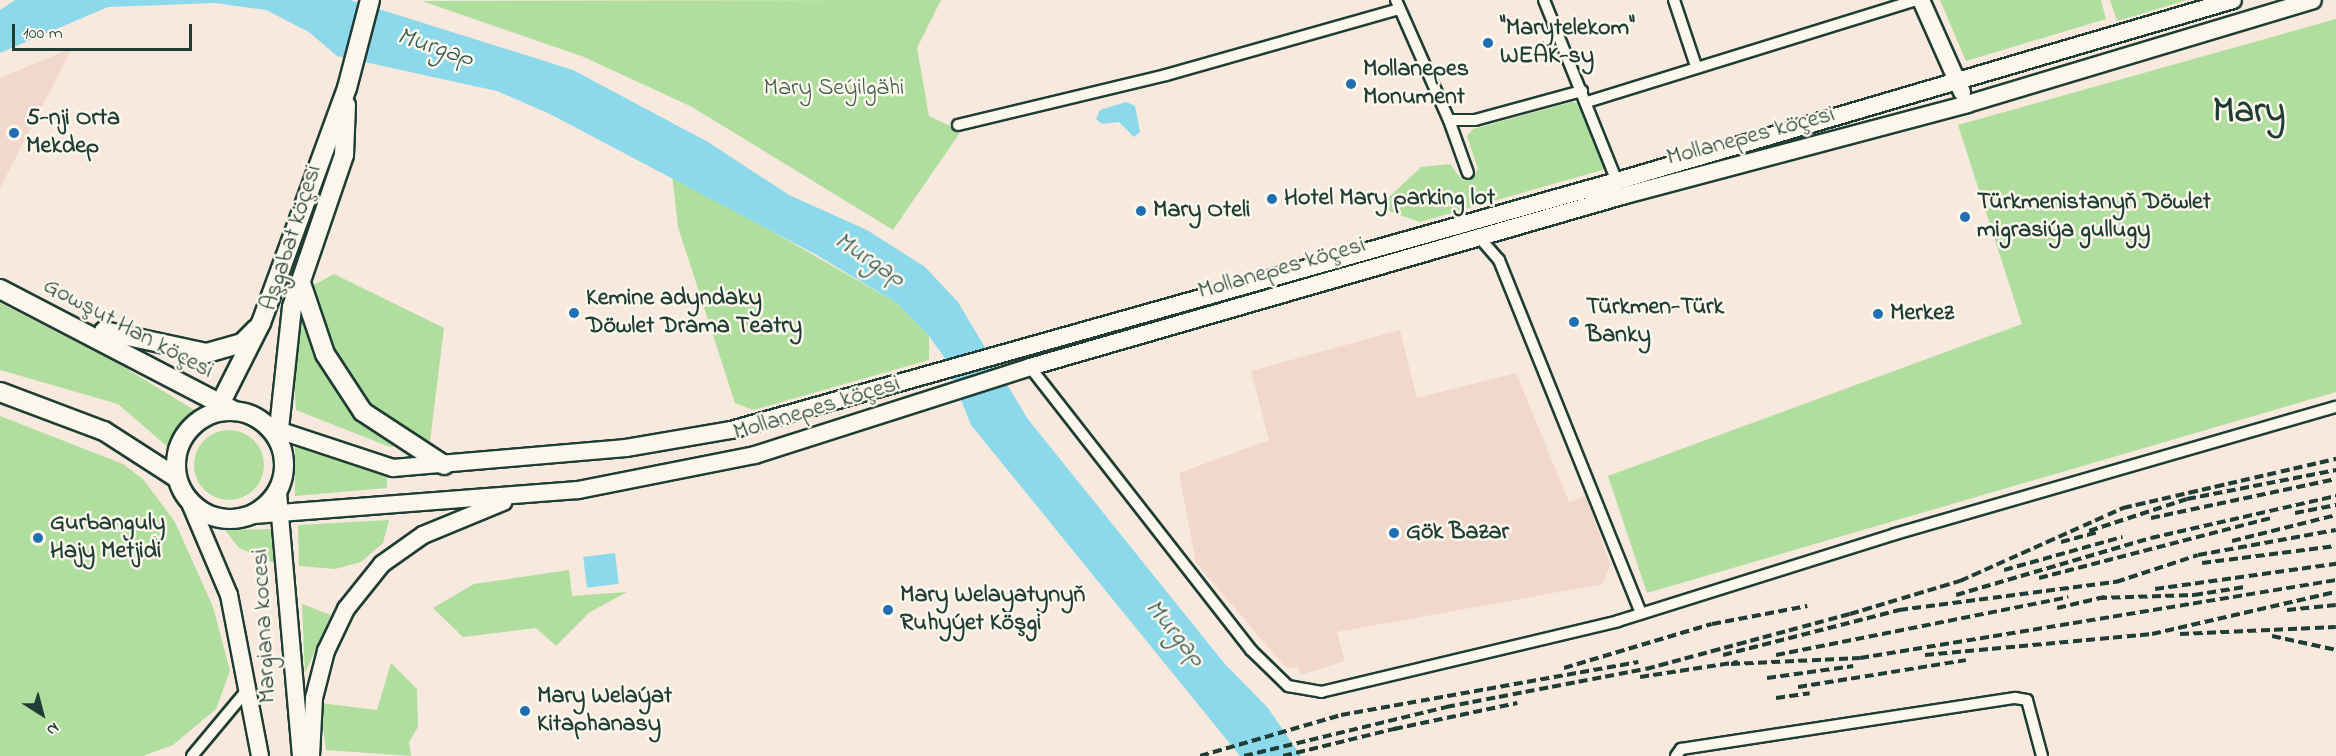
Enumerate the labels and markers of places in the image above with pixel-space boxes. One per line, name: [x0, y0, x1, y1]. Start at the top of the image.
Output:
place label: "Marytelekom" WEAK-sy: [1500, 15, 1635, 71]
marker: "Marytelekom" WEAK-sy: [1481, 36, 1495, 50]
place label: Mollanepes Monument: [1363, 56, 1469, 112]
marker: Mollanepes Monument: [1344, 77, 1358, 91]
place label: 5-nji Orta Mekdep: [26, 105, 120, 161]
marker: 5-nji Orta Mekdep: [7, 126, 21, 140]
place label: Hotel Mary parking lot: [1284, 185, 1495, 213]
place label: Türkmenistanyň Döwlet migrasiýa gullugy: [1977, 189, 2211, 245]
marker: Hotel Mary parking lot: [1265, 192, 1279, 206]
place label: Mary Oteli: [1153, 197, 1250, 225]
marker: Mary Oteli: [1134, 204, 1148, 218]
marker: Türkmenistanyň Döwlet migrasiýa gullugy: [1958, 210, 1972, 224]
place label: Kemine adyndaky Döwlet Drama Teatry: [586, 285, 802, 341]
place label: Türkmen-Türk Banky: [1586, 294, 1724, 350]
place label: Merkez: [1890, 300, 1954, 328]
marker: Kemine adyndaky Döwlet Drama Teatry: [567, 306, 581, 320]
marker: Merkez: [1871, 307, 1885, 321]
marker: Türkmen-Türk Banky: [1567, 315, 1581, 329]
place label: Gurbanguly Hajy Metjidi: [50, 510, 165, 566]
place label: Gök Bazar: [1406, 519, 1509, 547]
marker: Gök Bazar: [1387, 526, 1401, 540]
marker: Gurbanguly Hajy Metjidi: [31, 531, 45, 545]
place label: Mary Welayatynyň Ruhyýet Köşgi: [900, 582, 1085, 638]
marker: Mary Welayatynyň Ruhyýet Köşgi: [881, 603, 895, 617]
place label: Mary Welaýat Kitaphanasy: [537, 683, 672, 739]
marker: Mary Welaýat Kitaphanasy: [518, 704, 532, 718]

